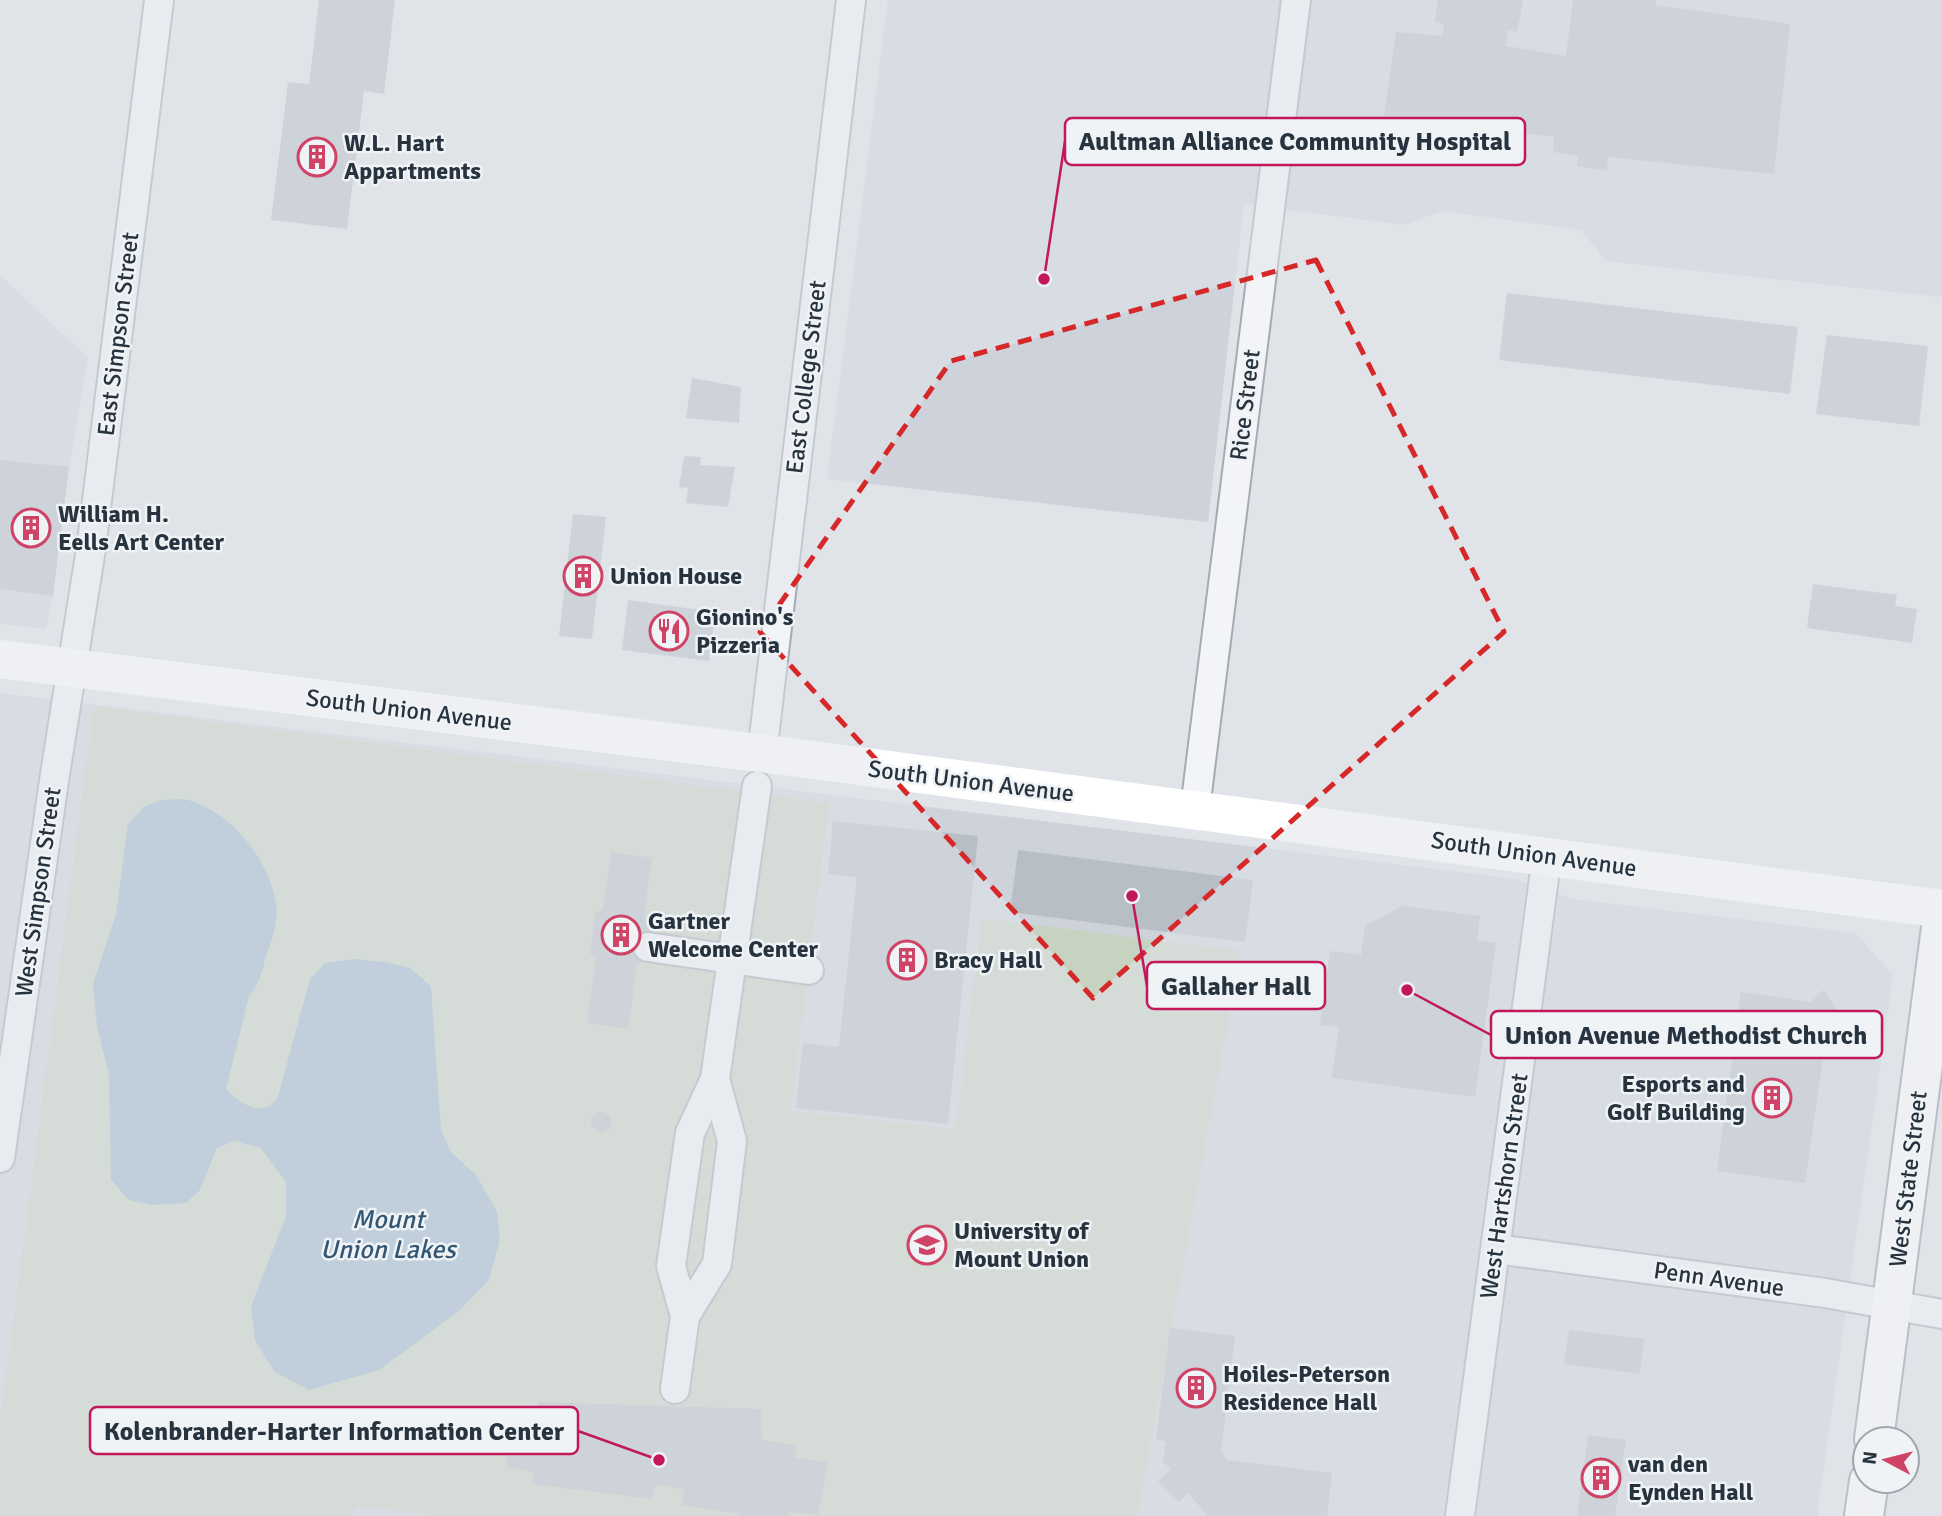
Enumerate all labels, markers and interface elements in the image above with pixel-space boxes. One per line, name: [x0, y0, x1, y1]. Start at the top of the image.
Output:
callout: Aultman Alliance Community Hospital: [1065, 118, 1525, 165]
text: Aultman Alliance Community Hospital: [1079, 126, 1511, 158]
place label: W.L. Hart Appartments: [344, 128, 481, 186]
building icon: W.L. Hart Appartments: [296, 136, 338, 178]
street label: East Simpson Street: [91, 230, 145, 438]
street label: East College Street: [779, 279, 833, 475]
street label: Rice Street: [1223, 348, 1267, 462]
place label: William H. Eells Art Center: [58, 499, 224, 557]
building icon: William H. Eells Art Center: [10, 507, 52, 549]
building icon: Union House: [562, 555, 604, 597]
place label: Union House: [610, 561, 742, 591]
place label: Gionino's Pizzeria: [696, 602, 794, 660]
restaurant icon: Gionino's Pizzeria: [648, 610, 690, 652]
street label: South Union Avenue: [304, 682, 514, 738]
street label: South Union Avenue: [866, 753, 1076, 809]
street label: West Simpson Street: [8, 785, 68, 999]
street label: South Union Avenue: [1429, 825, 1639, 883]
place label: Gartner Welcome Center: [648, 906, 819, 964]
building icon: Gartner Welcome Center: [600, 914, 642, 956]
building icon: Bracy Hall: [886, 939, 928, 981]
place label: Bracy Hall: [934, 945, 1043, 975]
callout: Gallaher Hall: [1147, 962, 1325, 1009]
text: Gallaher Hall: [1161, 971, 1311, 1003]
callout: Union Avenue Methodist Church: [1491, 1011, 1882, 1058]
text: Union Avenue Methodist Church: [1505, 1020, 1867, 1052]
place label: Esports and Golf Building: [1607, 1069, 1745, 1127]
street label: West Hartshorn Street: [1473, 1071, 1535, 1301]
building icon: Esports and Golf Building: [1751, 1077, 1793, 1119]
street label: West State Street: [1882, 1089, 1934, 1269]
water label: Mount Union Lakes: [320, 1204, 458, 1266]
place label: University of Mount Union: [954, 1216, 1090, 1274]
school or university icon: University of Mount Union: [906, 1224, 948, 1266]
street label: Penn Avenue: [1652, 1255, 1786, 1303]
place label: Hoiles-Peterson Residence Hall: [1223, 1359, 1390, 1417]
building icon: Hoiles-Peterson Residence Hall: [1175, 1367, 1217, 1409]
callout: Kolenbrander-Harter Information Center: [90, 1407, 578, 1454]
text: Kolenbrander-Harter Information Center: [104, 1416, 565, 1448]
north arrow: [1851, 1425, 1921, 1495]
place label: van den Eynden Hall: [1627, 1449, 1754, 1507]
text: N: [1857, 1450, 1883, 1466]
building icon: van den Eynden Hall: [1580, 1457, 1622, 1499]

